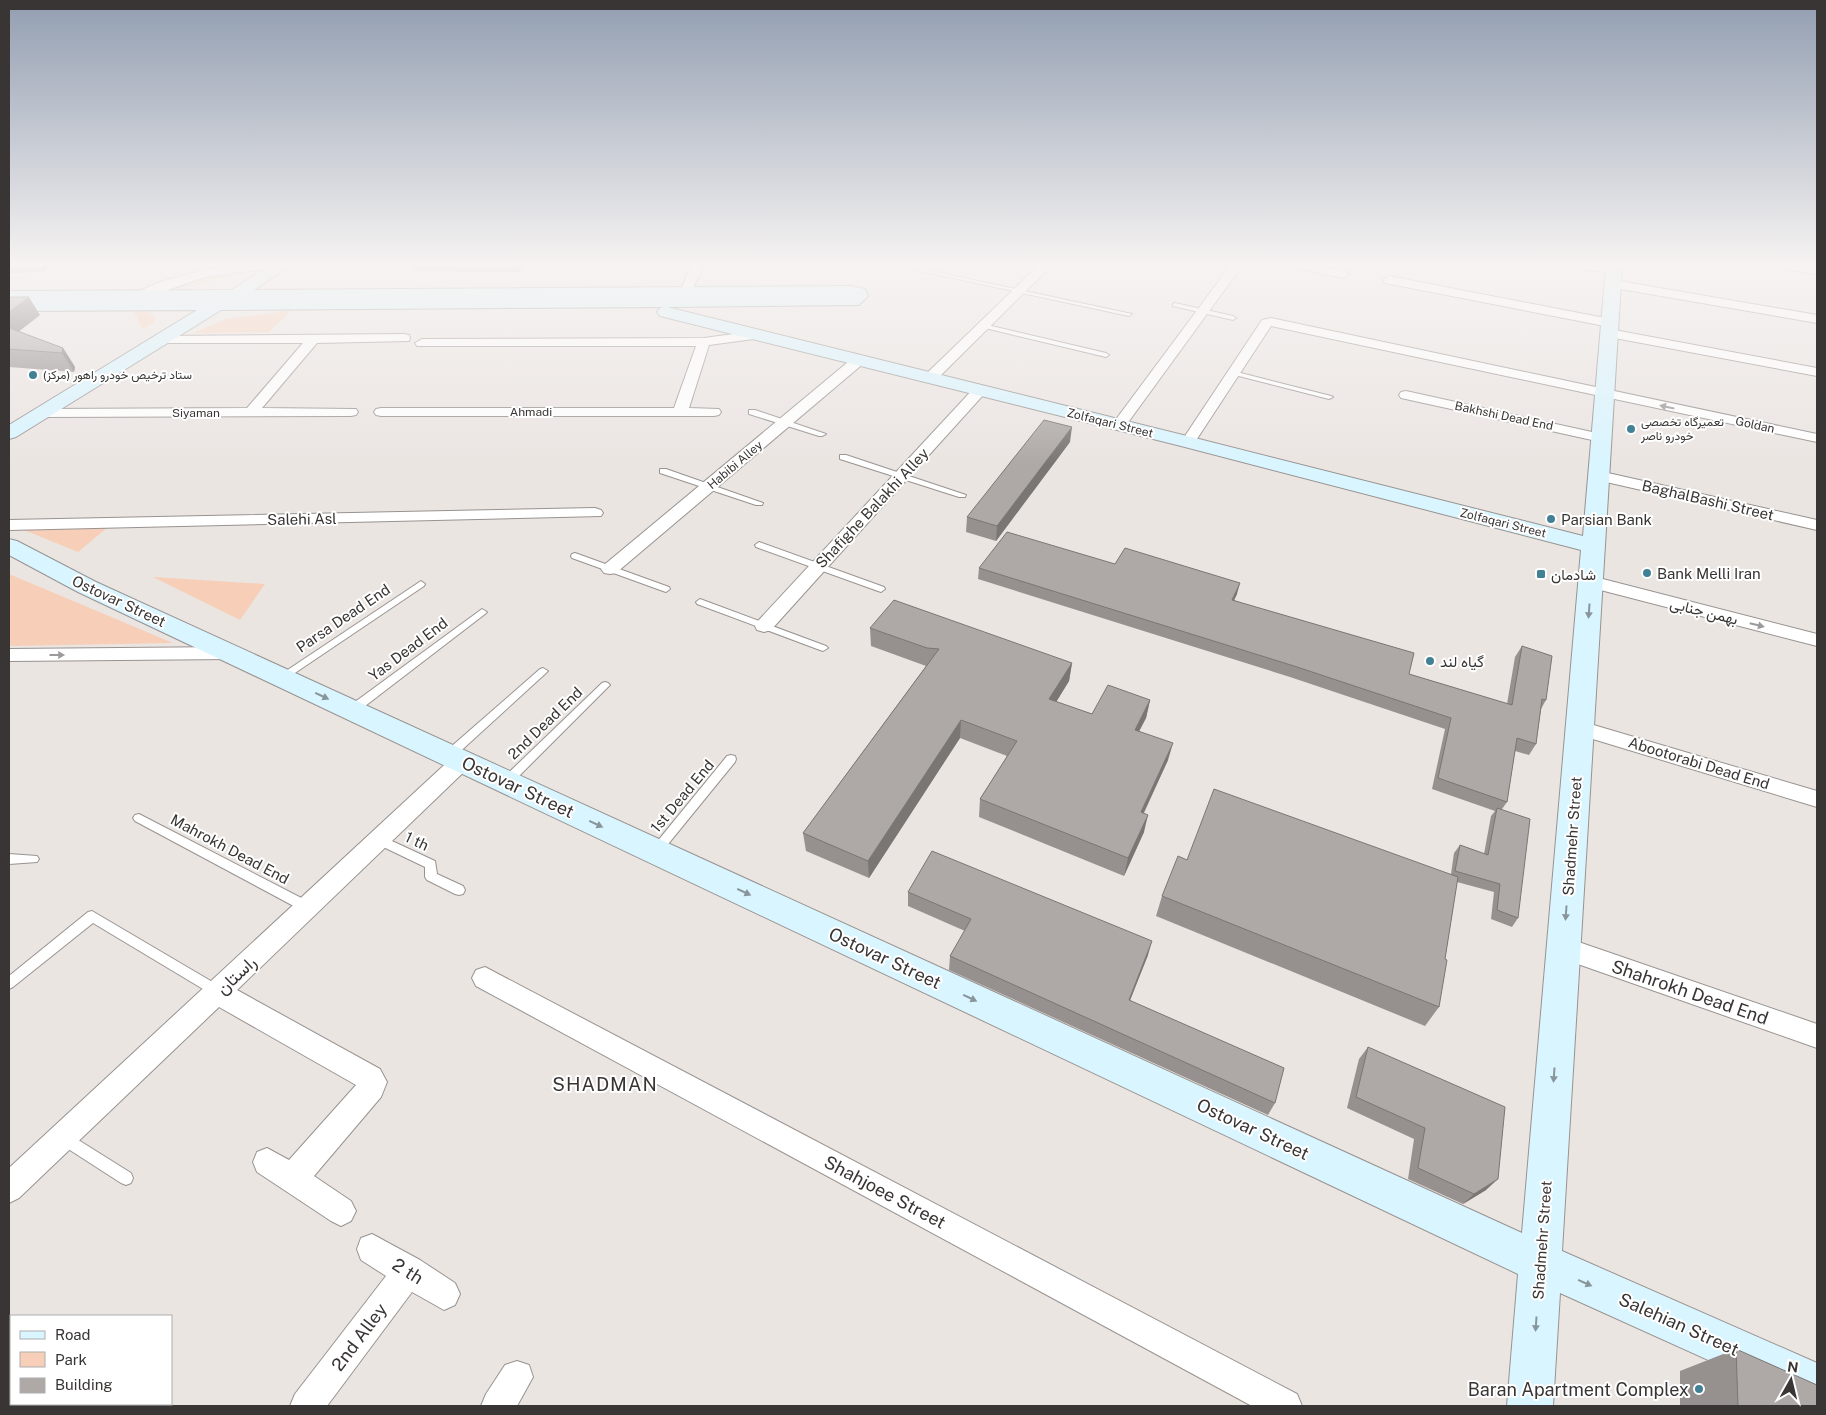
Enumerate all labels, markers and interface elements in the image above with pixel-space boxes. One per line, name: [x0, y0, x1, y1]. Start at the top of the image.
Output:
place label: ستاد ترخیص خودرو راهور (مرکز): [43, 368, 192, 383]
marker: ستاد ترخیص خودرو راهور (مرکز): [27, 369, 39, 381]
street label: Bakhshi Dead End: [1453, 399, 1555, 433]
one-way arrow: [1659, 403, 1674, 411]
street label: Ahmadi: [510, 405, 552, 419]
street label: Siyaman: [172, 406, 220, 420]
street label: Zolfaqari Street: [1065, 406, 1155, 441]
street label: Goldan: [1734, 414, 1776, 436]
place label: تعمیرگاه تخصصی خودرو ناصر: [1640, 415, 1724, 444]
marker: تعمیرگاه تخصصی خودرو ناصر: [1625, 423, 1637, 435]
street label: Habibi Alley: [705, 438, 766, 492]
street label: Shafighe Balakhi Alley: [812, 445, 932, 571]
street label: BaghalBashi Street: [1640, 477, 1776, 523]
street label: Zolfaqari Street: [1458, 506, 1548, 541]
street label: Salehi Asl: [267, 510, 337, 528]
place label: Parsian Bank: [1561, 511, 1652, 528]
marker: Parsian Bank: [1545, 513, 1557, 525]
place label: Bank Melli Iran: [1657, 565, 1761, 582]
place label: شادمان: [1551, 566, 1596, 584]
marker: Bank Melli Iran: [1641, 567, 1653, 579]
marker: شادمان: [1535, 568, 1547, 580]
street label: Ostovar Street: [69, 572, 169, 630]
street label: Parsa Dead End: [293, 580, 393, 656]
street label: بهمن جنابی: [1668, 594, 1740, 630]
one-way arrow: [1584, 604, 1592, 620]
street label: Yas Dead End: [365, 614, 451, 684]
one-way arrow: [1749, 621, 1764, 629]
one-way arrow: [50, 650, 66, 658]
place label: گیاه لند: [1440, 653, 1484, 671]
marker: گیاه لند: [1424, 655, 1436, 667]
street label: 2nd Dead End: [504, 683, 586, 763]
one-way arrow: [315, 692, 329, 700]
street label: Abootorabi Dead End: [1626, 733, 1772, 793]
street label: Ostovar Street: [458, 752, 578, 822]
street label: 1st Dead End: [647, 756, 717, 836]
street label: Shadmehr Street: [1559, 776, 1585, 896]
street label: Mahrokh Dead End: [168, 811, 292, 887]
one-way arrow: [589, 819, 604, 828]
street label: 1 th: [402, 828, 432, 854]
one-way arrow: [737, 889, 751, 897]
one-way arrow: [1562, 905, 1570, 921]
street label: Ostovar Street: [825, 923, 945, 993]
street label: راستان: [212, 951, 261, 999]
street label: Shahrokh Dead End: [1609, 955, 1771, 1029]
one-way arrow: [963, 993, 978, 1002]
one-way arrow: [1550, 1067, 1558, 1083]
district label: SHADMAN: [552, 1073, 658, 1095]
street label: Ostovar Street: [1193, 1094, 1313, 1164]
street label: Shahjoee Street: [821, 1151, 949, 1233]
street label: Shadmehr Street: [1529, 1180, 1555, 1300]
street label: 2 th: [389, 1253, 427, 1289]
one-way arrow: [1578, 1279, 1592, 1287]
street label: Salehian Street: [1616, 1288, 1742, 1360]
street label: 2nd Alley: [327, 1299, 391, 1375]
legend: [10, 1315, 172, 1405]
one-way arrow: [1532, 1317, 1540, 1333]
text: Road: [55, 1326, 91, 1343]
text: Park: [55, 1351, 87, 1368]
north arrow: [1766, 1355, 1816, 1405]
text: N: [1786, 1358, 1799, 1376]
text: Building: [55, 1376, 113, 1393]
place label: Baran Apartment Complex: [1468, 1379, 1689, 1400]
marker: Baran Apartment Complex: [1693, 1383, 1705, 1395]

